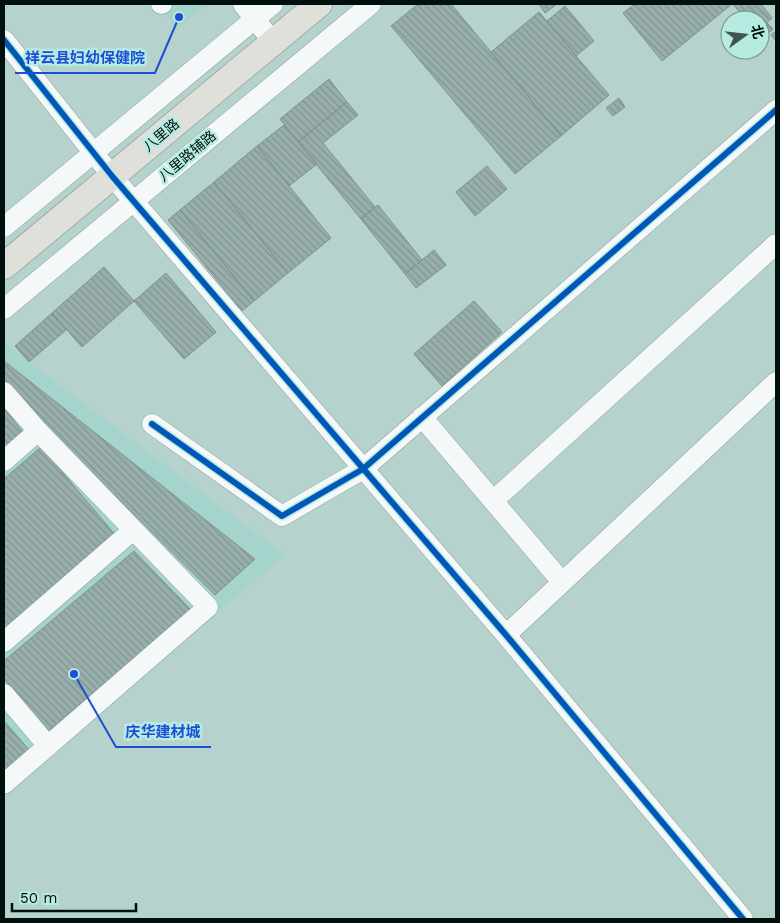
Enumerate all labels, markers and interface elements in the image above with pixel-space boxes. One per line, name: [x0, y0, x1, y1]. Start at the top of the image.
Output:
north arrow: [720, 10, 770, 60]
text: 北: [748, 23, 767, 40]
callout: 祥云县妇幼保健院: [15, 43, 155, 73]
text: 祥云县妇幼保健院: [25, 49, 145, 67]
street label: 八里路: [140, 115, 182, 155]
street label: 八里路辅路: [155, 127, 219, 185]
callout: 庆华建材城: [116, 717, 211, 747]
text: 庆华建材城: [125, 723, 201, 741]
scale bar: [12, 880, 136, 912]
text: 50 m: [20, 889, 57, 907]

